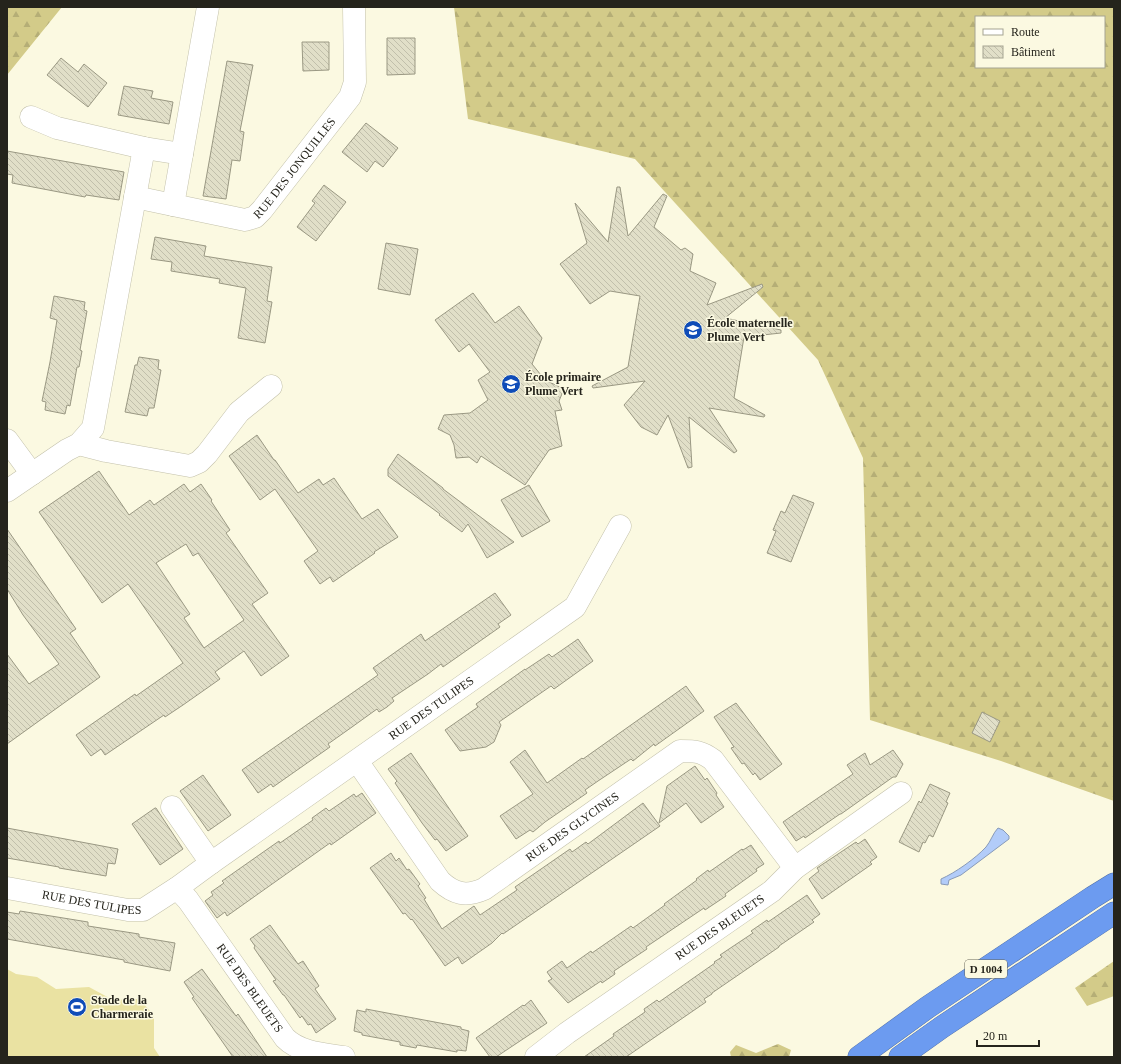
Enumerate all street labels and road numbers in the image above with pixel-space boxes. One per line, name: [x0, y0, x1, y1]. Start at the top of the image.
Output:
street label: RUE DES JONQUILLES: [250, 115, 338, 222]
street label: RUE DES TULIPES: [386, 673, 476, 743]
street label: RUE DES GLYCINES: [523, 789, 622, 865]
street label: RUE DES TULIPES: [41, 887, 141, 917]
street label: RUE DES BLEUETS: [672, 891, 767, 963]
street label: RUE DES BLEUETS: [214, 941, 286, 1035]
road number: D 1004: [965, 960, 1007, 978]

